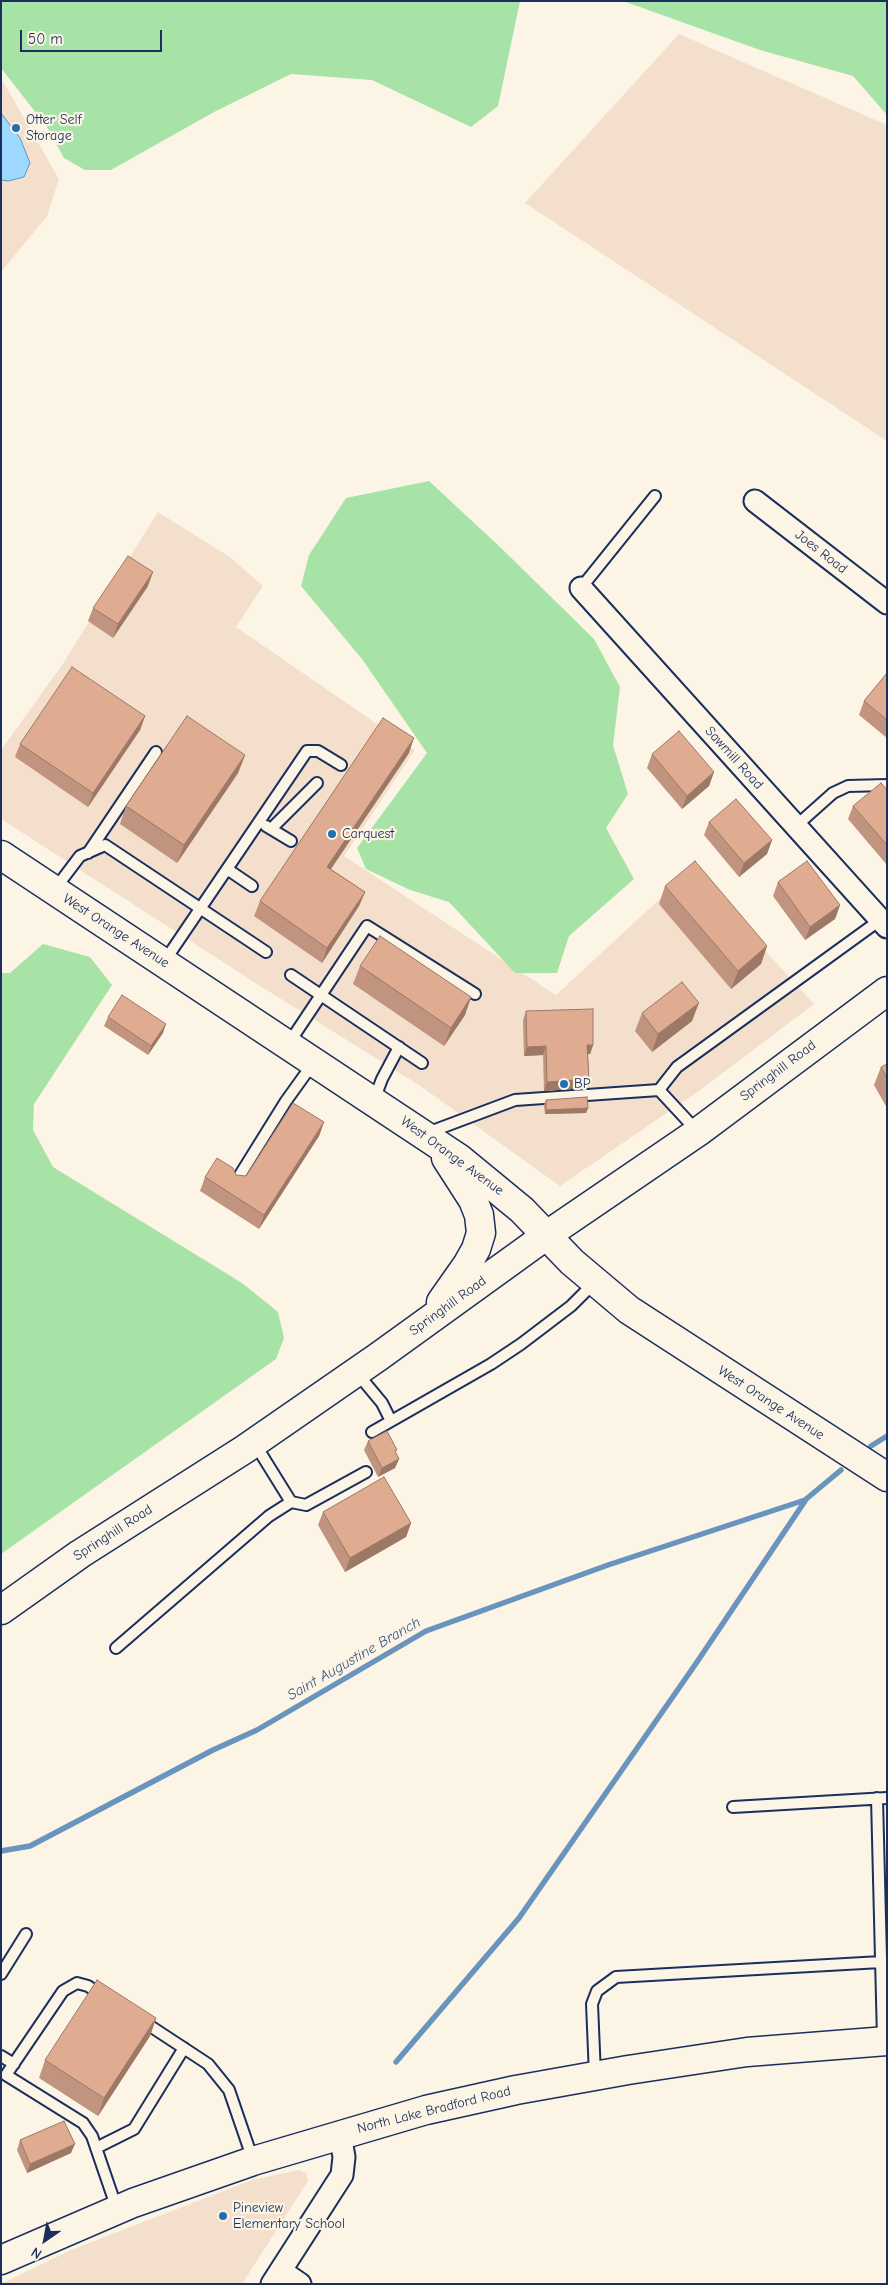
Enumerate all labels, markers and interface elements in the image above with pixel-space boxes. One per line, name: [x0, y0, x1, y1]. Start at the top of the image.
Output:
scale bar: [22, 20, 165, 52]
text: 50 m: [28, 30, 63, 48]
place label: Otter Self Storage: [26, 112, 82, 144]
marker: Otter Self Storage: [10, 122, 22, 134]
street label: Joes Road: [792, 526, 850, 578]
street label: Sawmill Road: [701, 723, 767, 793]
place label: Carquest: [342, 826, 394, 842]
marker: Carquest: [326, 828, 338, 840]
street label: West Orange Avenue: [60, 890, 172, 972]
street label: Springhill Road: [737, 1037, 819, 1105]
place label: BP: [574, 1076, 591, 1092]
marker: BP: [558, 1078, 570, 1090]
street label: West Orange Avenue: [397, 1113, 507, 1199]
street label: Springhill Road: [406, 1273, 490, 1339]
street label: West Orange Avenue: [715, 1362, 827, 1444]
street label: Springhill Road: [70, 1501, 156, 1565]
water label: Saint Augustine Branch: [284, 1613, 424, 1705]
street label: North Lake Bradford Road: [355, 2083, 513, 2137]
place label: Pineview Elementary School: [233, 2200, 345, 2232]
marker: Pineview Elementary School: [217, 2210, 229, 2222]
north arrow: [20, 2215, 70, 2265]
text: N: [28, 2243, 45, 2263]

